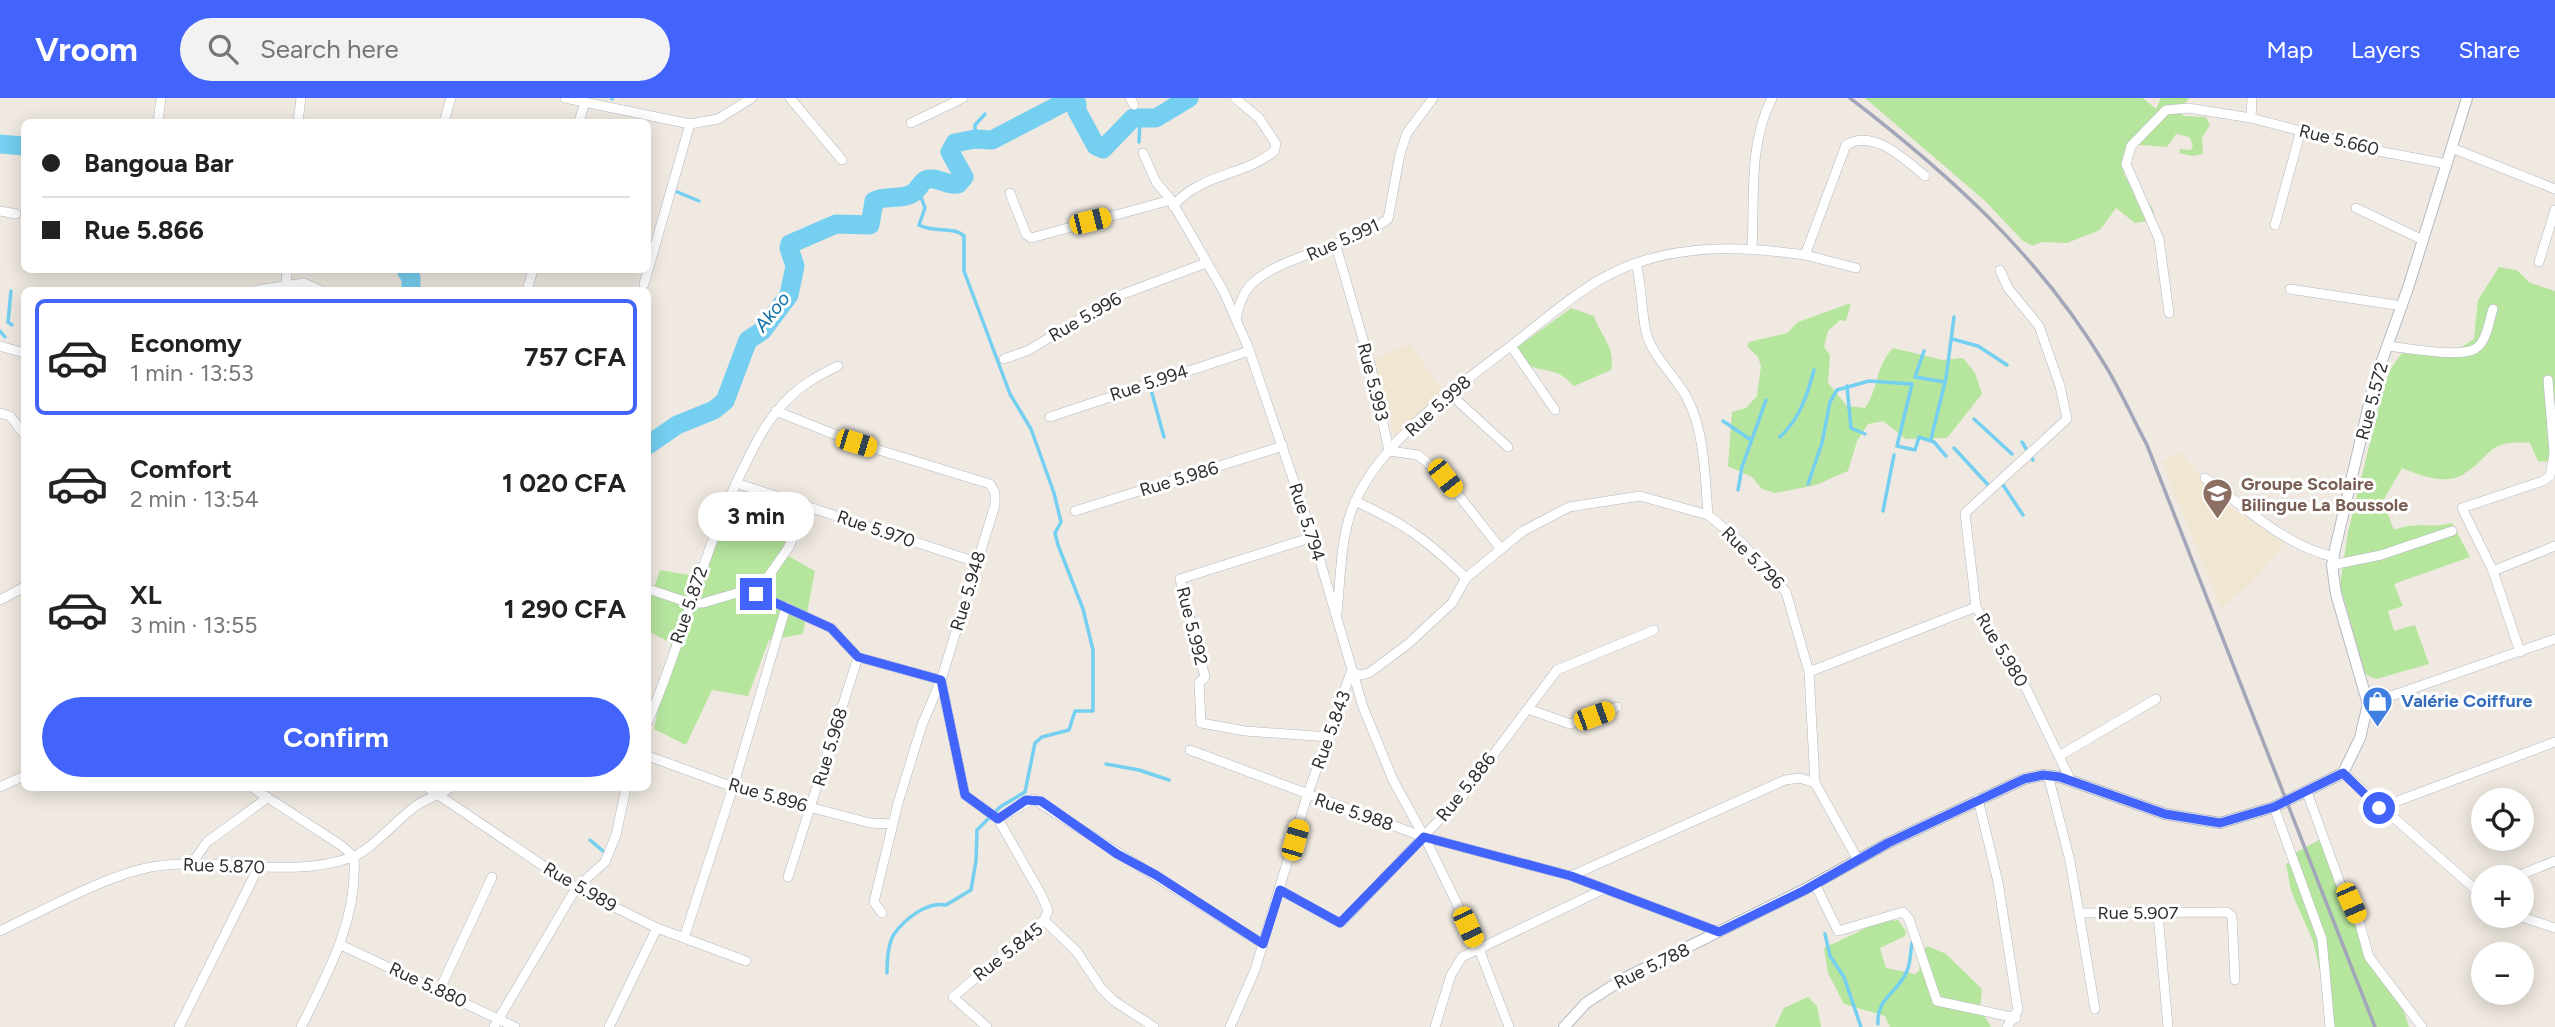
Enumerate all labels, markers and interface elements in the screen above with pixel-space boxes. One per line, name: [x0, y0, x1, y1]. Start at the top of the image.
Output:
search box: [180, 18, 670, 81]
text: Vroom: [35, 30, 138, 69]
icon: search: [204, 30, 242, 68]
text: Search here: [260, 33, 399, 65]
text: Map: [2266, 35, 2313, 64]
text: Layers: [2351, 35, 2420, 64]
text: Share: [2458, 35, 2520, 64]
street label: Rue 5.660: [2297, 119, 2381, 161]
text: Bangoua Bar: [84, 147, 234, 179]
car: [1068, 206, 1113, 236]
text: Rue 5.866: [84, 214, 204, 246]
street label: Rue 5.991: [1303, 214, 1383, 266]
street label: Rue 5.996: [1045, 287, 1125, 347]
water label: Akoo: [749, 288, 795, 337]
icon: car: [46, 326, 109, 389]
text: Economy: [130, 327, 242, 359]
text: 757 CFA: [524, 341, 626, 373]
street label: Rue 5.993: [1353, 341, 1393, 423]
text: 1 min · 13:53: [130, 359, 254, 387]
street label: Rue 5.994: [1107, 360, 1191, 406]
street label: Rue 5.572: [2351, 360, 2393, 442]
street label: Rue 5.998: [1401, 371, 1475, 441]
car: [833, 427, 880, 459]
icon: car: [46, 452, 109, 515]
text: Comfort: [130, 453, 232, 485]
car: [1424, 455, 1467, 501]
street label: Rue 5.986: [1137, 457, 1221, 501]
text: 1 020 CFA: [502, 467, 626, 499]
place label: Groupe Scolaire Bilingue La Boussole: [2241, 473, 2408, 516]
school or university icon: Groupe Scolaire Bilingue La Boussole: [2201, 477, 2235, 521]
street label: Rue 5.794: [1284, 480, 1330, 564]
text: 2 min · 13:54: [130, 485, 259, 513]
callout: 3 min: [698, 492, 814, 542]
text: 3 min: [727, 502, 785, 530]
street label: Rue 5.970: [834, 505, 918, 553]
street label: Rue 5.796: [1717, 522, 1789, 594]
street label: Rue 5.948: [945, 549, 991, 633]
street label: Rue 5.872: [666, 563, 712, 647]
icon: car: [46, 578, 109, 641]
route end: [740, 578, 772, 610]
text: XL: [130, 579, 162, 611]
street label: Rue 5.992: [1172, 584, 1212, 668]
text: 1 290 CFA: [504, 593, 626, 625]
street label: Rue 5.980: [1971, 609, 2033, 691]
text: 3 min · 13:55: [130, 611, 257, 639]
shop icon: Valérie Coiffure: [2361, 684, 2395, 728]
street label: Rue 5.843: [1307, 688, 1355, 772]
place label: Valérie Coiffure: [2401, 690, 2533, 712]
button: Confirm: [42, 697, 630, 777]
car: [1571, 699, 1618, 733]
street label: Rue 5.968: [808, 705, 852, 789]
street label: Rue 5.886: [1432, 748, 1500, 826]
street label: Rue 5.896: [726, 773, 810, 817]
street label: Rue 5.988: [1312, 788, 1396, 836]
map controls: [2471, 788, 2534, 1005]
button: locate: [2471, 788, 2534, 851]
route start: [2363, 792, 2395, 824]
car: [1280, 817, 1311, 863]
street label: Rue 5.870: [183, 854, 265, 878]
street label: Rue 5.989: [539, 857, 621, 917]
button: +: [2471, 865, 2534, 928]
car: [2333, 880, 2370, 926]
street label: Rue 5.907: [2097, 902, 2179, 924]
car: [1450, 904, 1487, 950]
street label: Rue 5.845: [969, 918, 1047, 986]
street label: Rue 5.788: [1611, 938, 1693, 994]
button: −: [2471, 942, 2534, 1005]
street label: Rue 5.880: [386, 957, 470, 1013]

